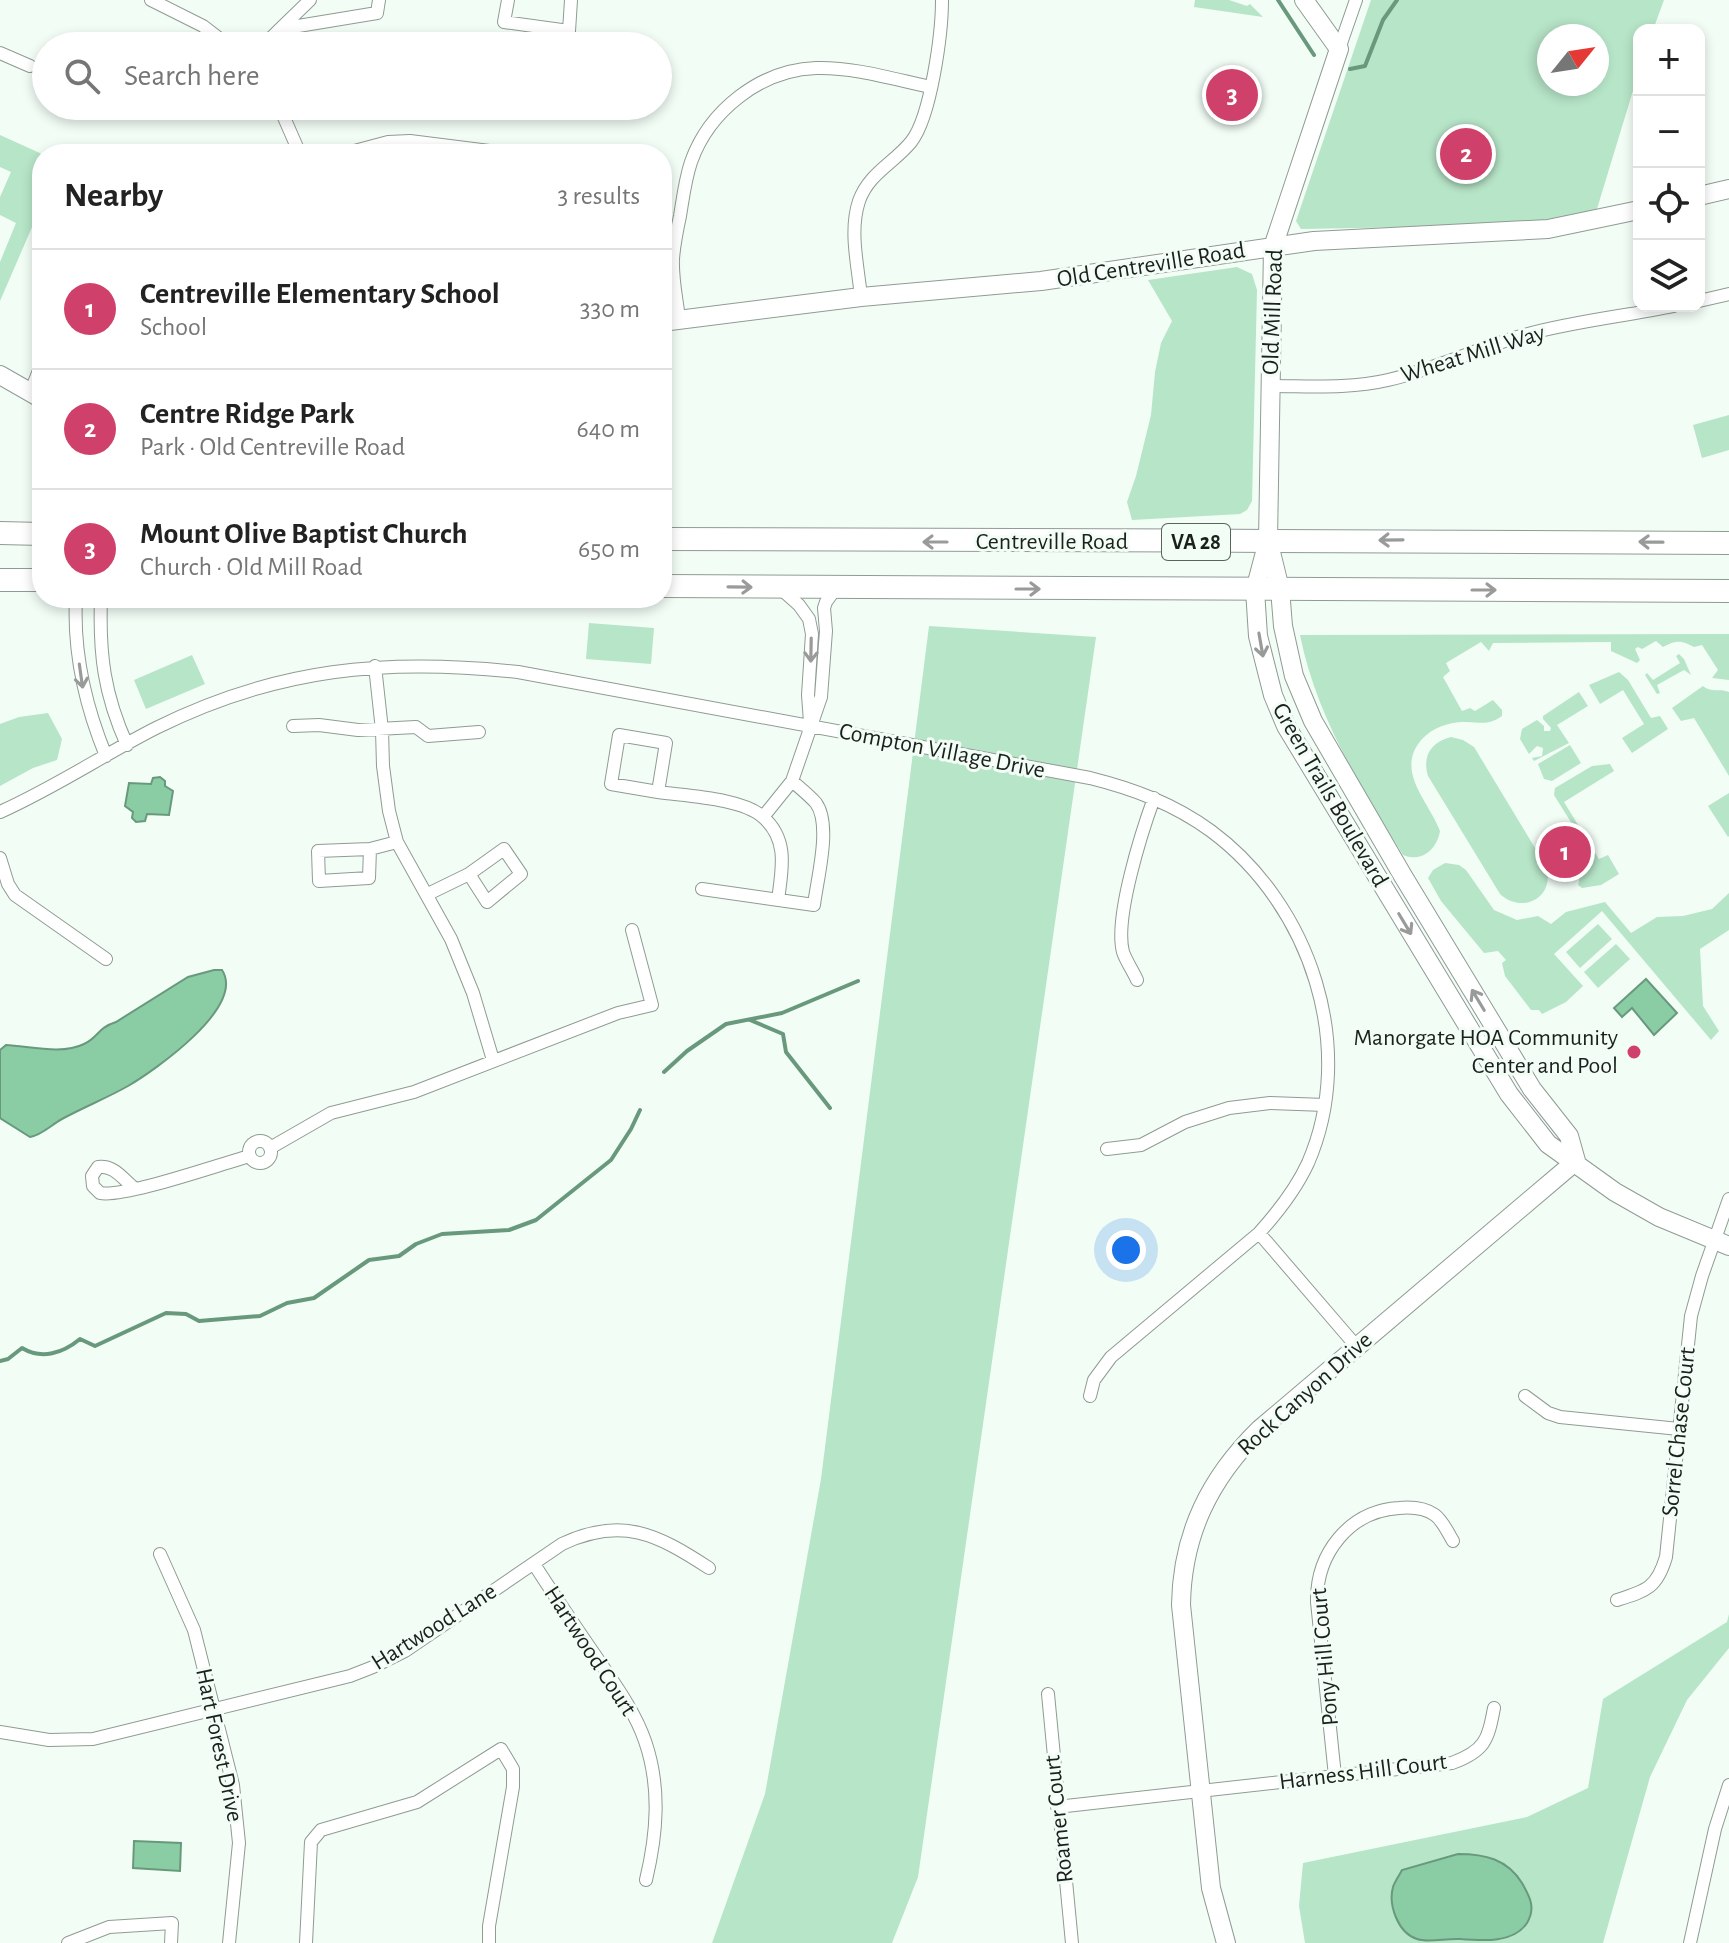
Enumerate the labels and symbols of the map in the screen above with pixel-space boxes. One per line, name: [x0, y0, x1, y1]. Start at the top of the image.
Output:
north arrow: [1537, 24, 1609, 96]
pin: 3: [1206, 65, 1258, 125]
pin: 2: [1440, 124, 1492, 184]
street label: Old Centreville Road: [1055, 238, 1247, 292]
street label: Old Mill Road: [1259, 249, 1287, 375]
street label: Wheat Mill Way: [1398, 321, 1548, 387]
road number: VA 28: [1162, 524, 1230, 560]
street label: Centreville Road: [976, 530, 1128, 554]
one-way arrow: [1378, 532, 1405, 548]
one-way arrow: [922, 534, 949, 549]
one-way arrow: [1638, 534, 1665, 550]
one-way arrow: [726, 579, 753, 595]
one-way arrow: [1014, 581, 1041, 597]
one-way arrow: [1470, 582, 1497, 598]
one-way arrow: [1254, 632, 1269, 657]
one-way arrow: [804, 636, 819, 663]
one-way arrow: [74, 663, 89, 688]
street label: Green Trails Boulevard: [1268, 699, 1392, 891]
street label: Compton Village Drive: [837, 719, 1047, 783]
pin: 1: [1539, 822, 1591, 882]
one-way arrow: [1397, 912, 1413, 935]
one-way arrow: [1470, 989, 1486, 1012]
place label: Manorgate HOA Community Center and Pool: [1353, 1026, 1618, 1078]
marker: Manorgate HOA Community Center and Pool: [1625, 1043, 1643, 1061]
your location: [1106, 1230, 1146, 1270]
street label: Rock Canyon Drive: [1233, 1328, 1377, 1460]
street label: Sorrel Chase Court: [1658, 1346, 1700, 1518]
street label: Hartwood Lane: [367, 1579, 501, 1675]
street label: Hartwood Court: [539, 1582, 641, 1720]
street label: Pony Hill Court: [1307, 1587, 1343, 1727]
street label: Hart Forest Drive: [191, 1666, 247, 1824]
street label: Harness Hill Court: [1278, 1750, 1449, 1794]
street label: Roamer Court: [1040, 1754, 1078, 1884]

